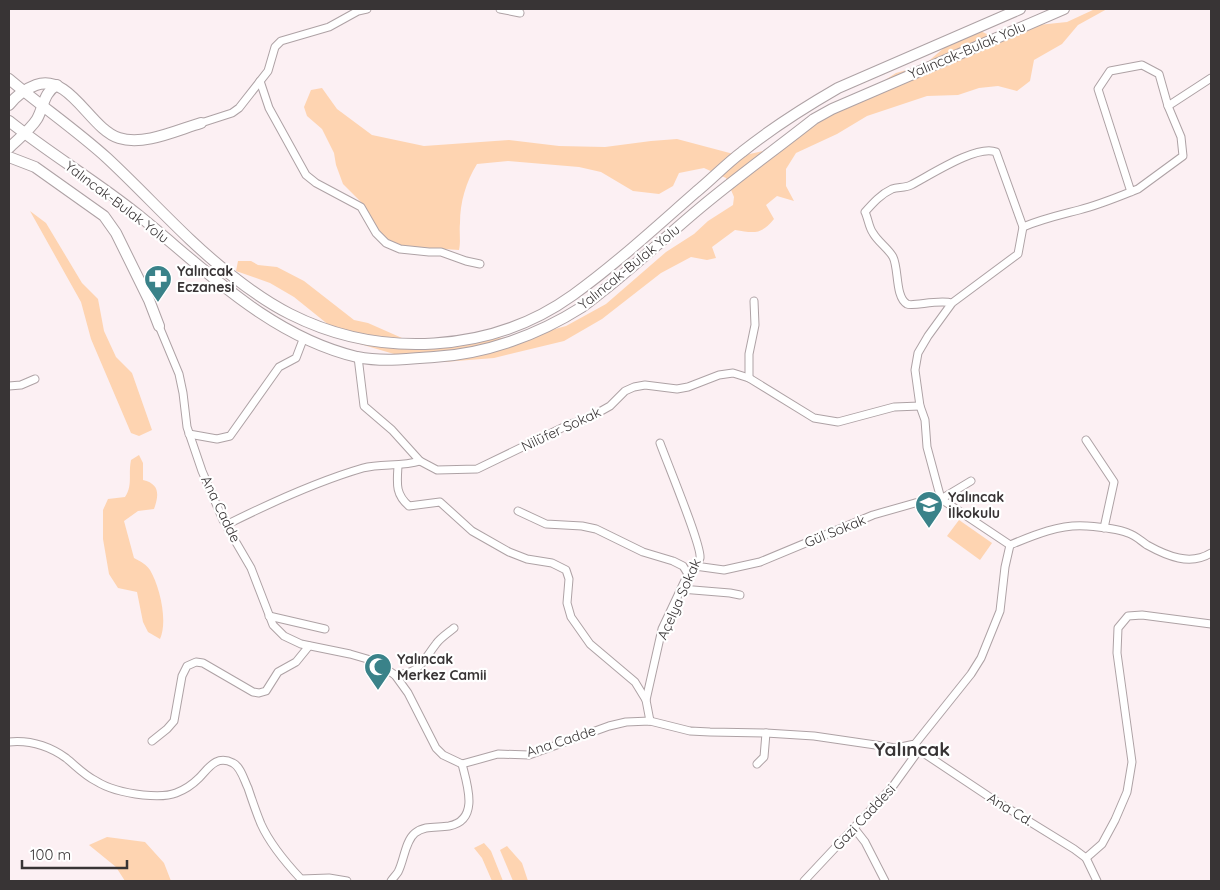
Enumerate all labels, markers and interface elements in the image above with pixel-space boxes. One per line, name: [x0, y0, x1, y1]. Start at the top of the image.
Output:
street label: Yalıncak-Bulak Yolu: [906, 17, 1028, 83]
street label: Yalıncak-Bulak Yolu: [61, 157, 173, 247]
street label: Yalıncak-Bulak Yolu: [574, 220, 684, 314]
place label: Yalıncak Eczanesi: [177, 262, 234, 296]
pharmacy icon: Yalıncak Eczanesi: [143, 264, 173, 303]
street label: Nilüfer Sokak: [518, 403, 604, 455]
street label: Ana Cadde: [197, 473, 245, 545]
place label: Yalıncak İlkokulu: [948, 488, 1004, 522]
school or university icon: Yalıncak İlkokulu: [914, 490, 944, 529]
street label: Gül Sokak: [802, 511, 868, 551]
street label: Açelya Sokak: [653, 555, 705, 643]
place label: Yalıncak Merkez Camii: [397, 650, 487, 684]
mosque icon: Yalıncak Merkez Camii: [363, 652, 393, 691]
street label: Ana Cadde: [524, 721, 598, 761]
district label: Yalıncak: [874, 737, 950, 761]
street label: Gazi Caddesi: [829, 780, 899, 854]
street label: Ana Cd.: [984, 789, 1036, 829]
scale bar: [22, 838, 128, 870]
text: 100 m: [30, 845, 71, 864]

